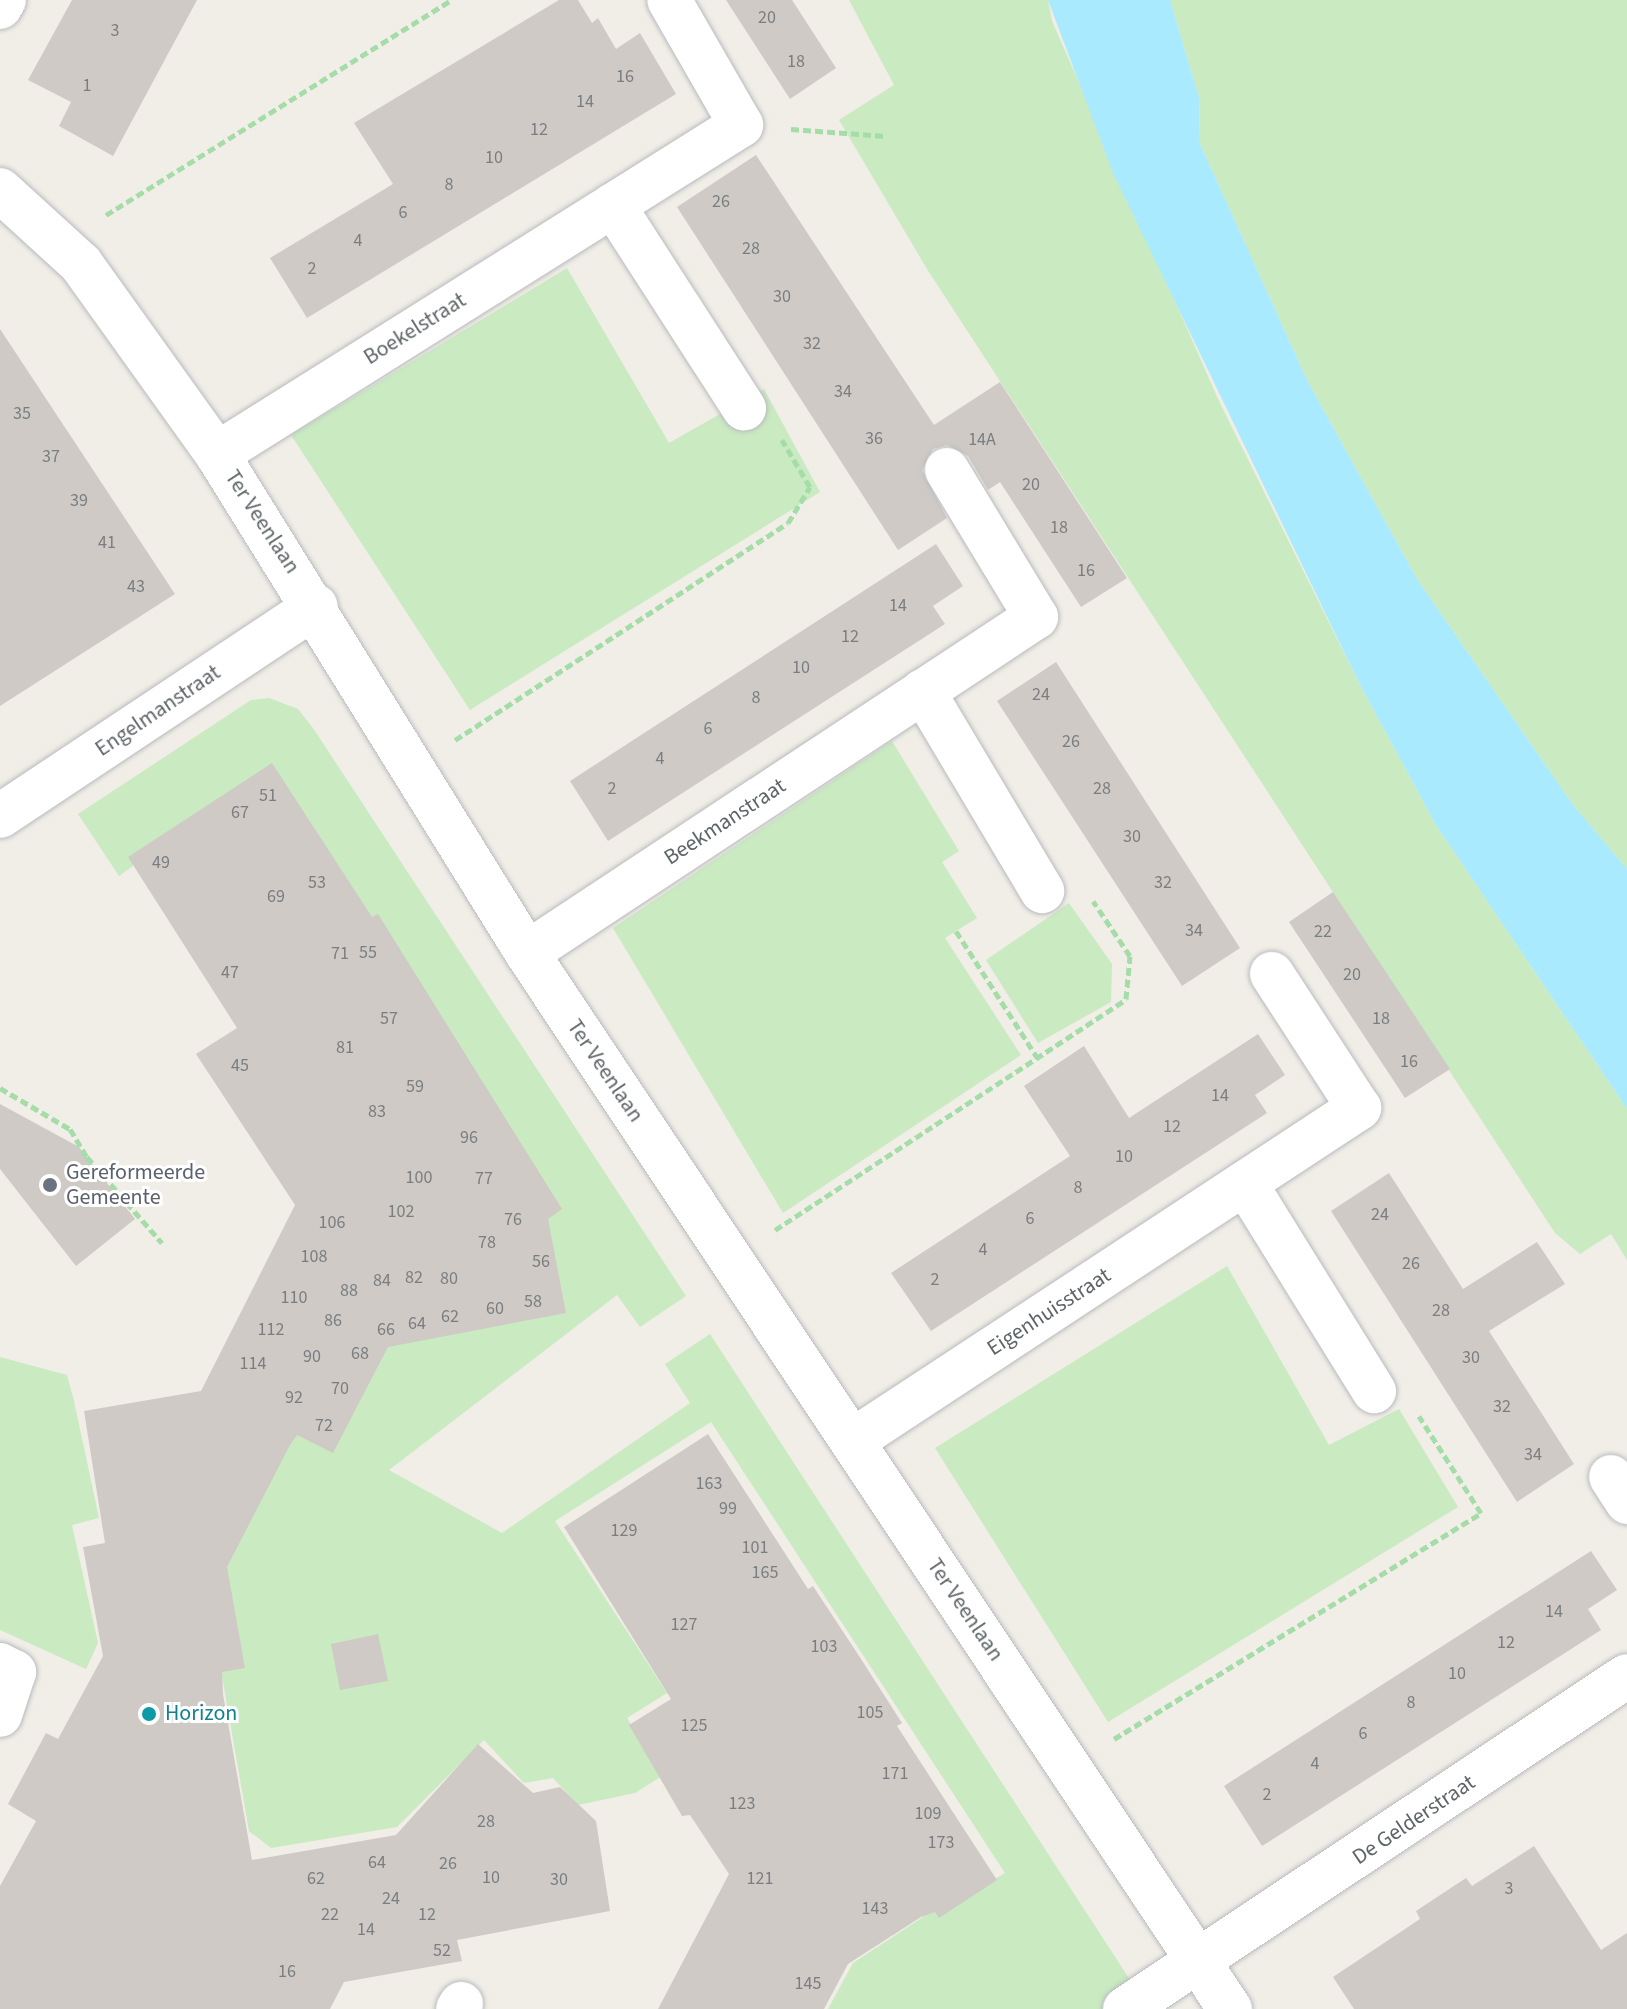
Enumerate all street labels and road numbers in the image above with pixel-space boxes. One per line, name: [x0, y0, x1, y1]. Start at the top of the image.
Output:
street label: Boekelstraat: [359, 287, 471, 371]
street label: Ter Veenlaan: [219, 465, 305, 579]
street label: Engelmanstraat: [91, 660, 225, 762]
street label: Beekmanstraat: [659, 773, 791, 871]
street label: Ter Veenlaan: [561, 1015, 649, 1127]
street label: Eigenhuisstraat: [982, 1262, 1116, 1362]
street label: Ter Veenlaan: [921, 1554, 1009, 1666]
street label: De Gelderstraat: [1348, 1769, 1480, 1871]

